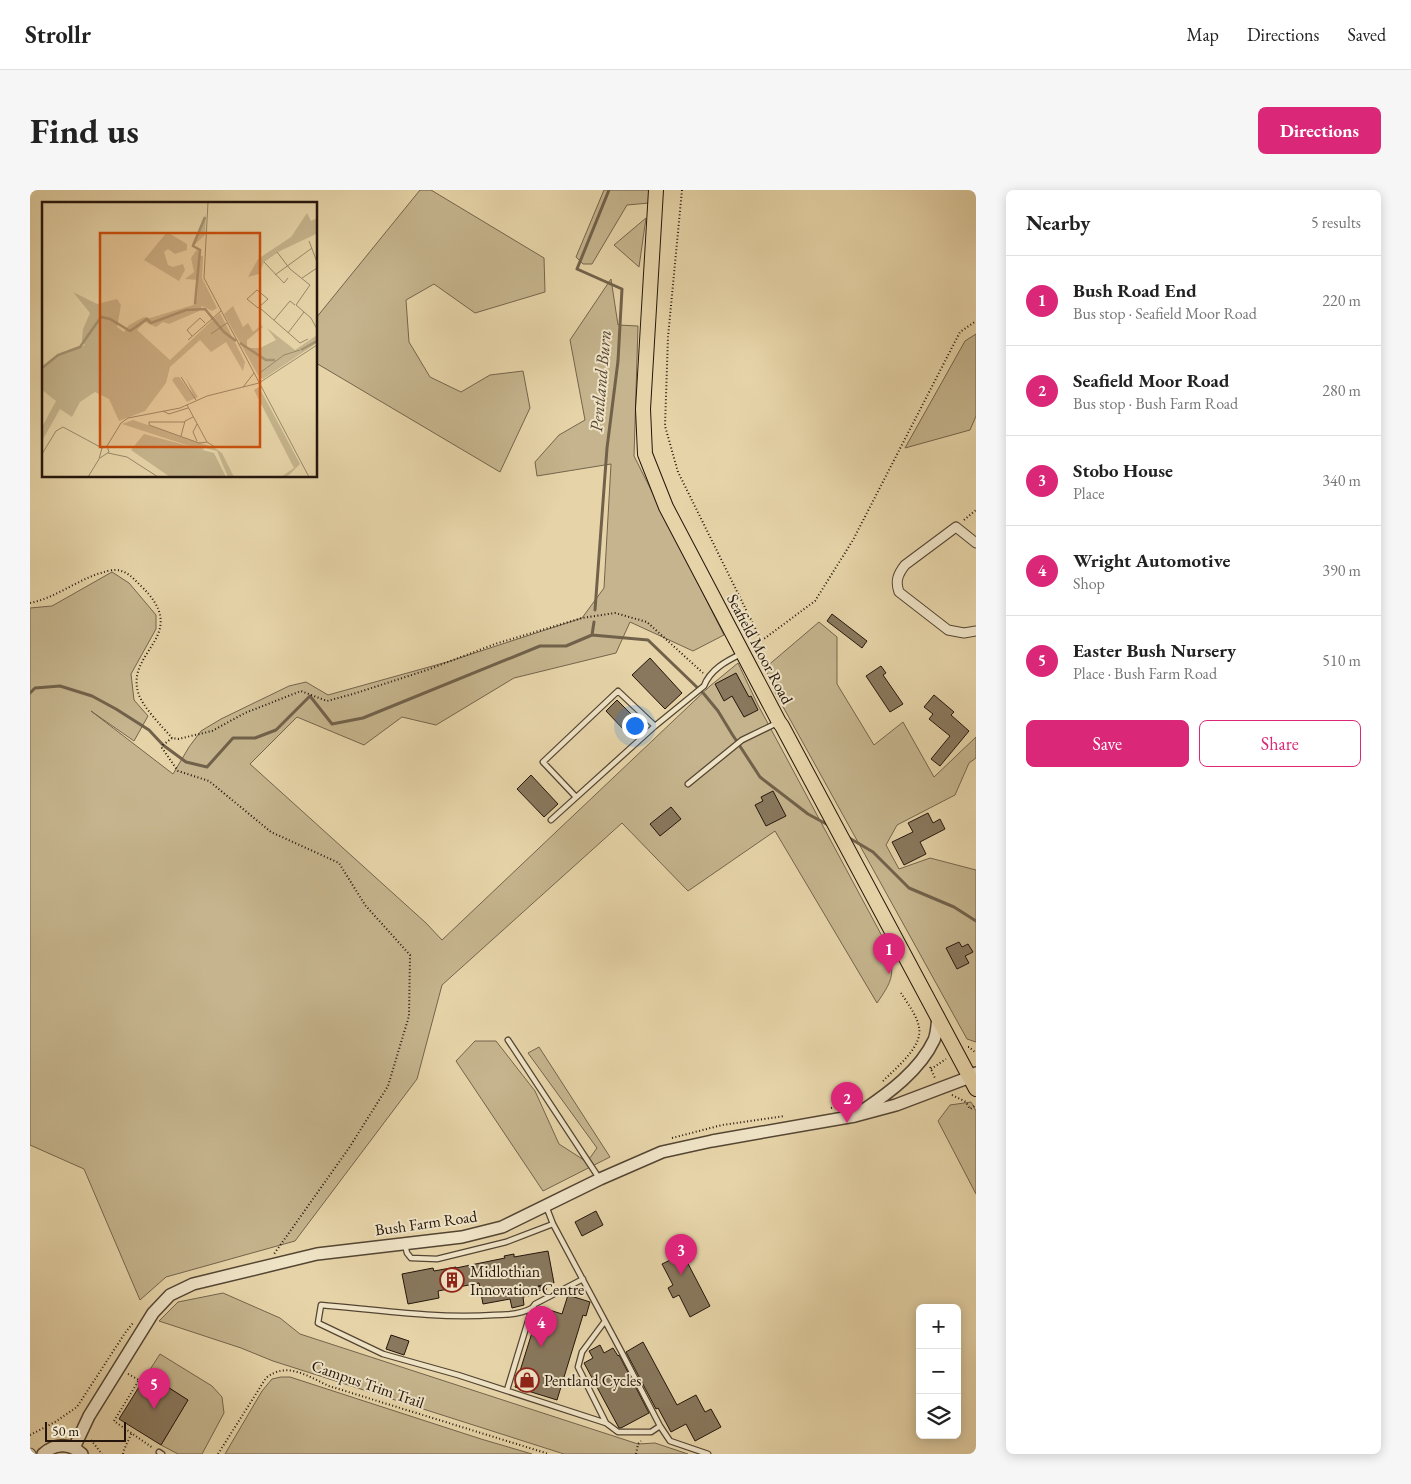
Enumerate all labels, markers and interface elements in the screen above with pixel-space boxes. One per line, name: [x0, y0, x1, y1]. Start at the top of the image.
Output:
text: Strollr: [25, 19, 91, 50]
text: Map: [1187, 23, 1219, 46]
text: Directions: [1247, 23, 1319, 46]
text: Saved: [1347, 23, 1386, 46]
button: Directions: [1258, 107, 1381, 154]
text: Find us: [30, 108, 139, 153]
inset map: [42, 202, 318, 478]
text: Nearby: [1026, 209, 1090, 236]
text: 5 results: [1311, 212, 1361, 233]
text: Bush Road End: [1073, 278, 1197, 303]
text: 1: [1038, 290, 1046, 311]
text: 220 m: [1322, 290, 1361, 311]
text: Bus stop · Seafield Moor Road: [1073, 303, 1257, 324]
water label: Pentland Burn: [584, 329, 616, 433]
text: Seafield Moor Road: [1073, 368, 1229, 393]
text: 2: [1038, 380, 1046, 401]
text: 280 m: [1322, 380, 1361, 401]
text: Bus stop · Bush Farm Road: [1073, 393, 1238, 414]
text: Stobo House: [1073, 458, 1173, 483]
text: 3: [1038, 470, 1046, 491]
text: 340 m: [1322, 470, 1361, 491]
text: Place: [1073, 483, 1105, 504]
text: Wright Automotive: [1073, 548, 1230, 573]
text: 4: [1038, 560, 1046, 581]
text: 390 m: [1322, 560, 1361, 581]
text: Shop: [1073, 573, 1105, 594]
street label: Seafield Moor Road: [722, 590, 798, 708]
text: Easter Bush Nursery: [1073, 638, 1236, 663]
text: 5: [1038, 650, 1046, 671]
text: 510 m: [1322, 650, 1361, 671]
text: Place · Bush Farm Road: [1073, 663, 1217, 684]
your location: [622, 713, 648, 739]
button: Save: [1026, 720, 1189, 767]
button: Share: [1199, 720, 1361, 767]
pin: 1: [873, 933, 905, 974]
pin: 2: [831, 1082, 863, 1123]
street label: Bush Farm Road: [374, 1205, 479, 1241]
pin: 3: [665, 1234, 697, 1275]
place label: Midlothian Innovation Centre: [470, 1261, 584, 1300]
building icon: Midlothian Innovation Centre: [439, 1267, 465, 1293]
map controls: [916, 1304, 961, 1439]
button: +: [916, 1304, 961, 1349]
pin: 4: [525, 1306, 557, 1347]
button: −: [916, 1349, 961, 1394]
street label: Campus Trim Trail: [309, 1355, 427, 1413]
shop icon: Pentland Cycles: [514, 1367, 540, 1393]
pin: 5: [138, 1368, 170, 1409]
place label: Pentland Cycles: [544, 1370, 641, 1391]
button: layers: [916, 1394, 961, 1439]
scale bar: [45, 1419, 126, 1442]
text: 50 m: [52, 1422, 79, 1440]

